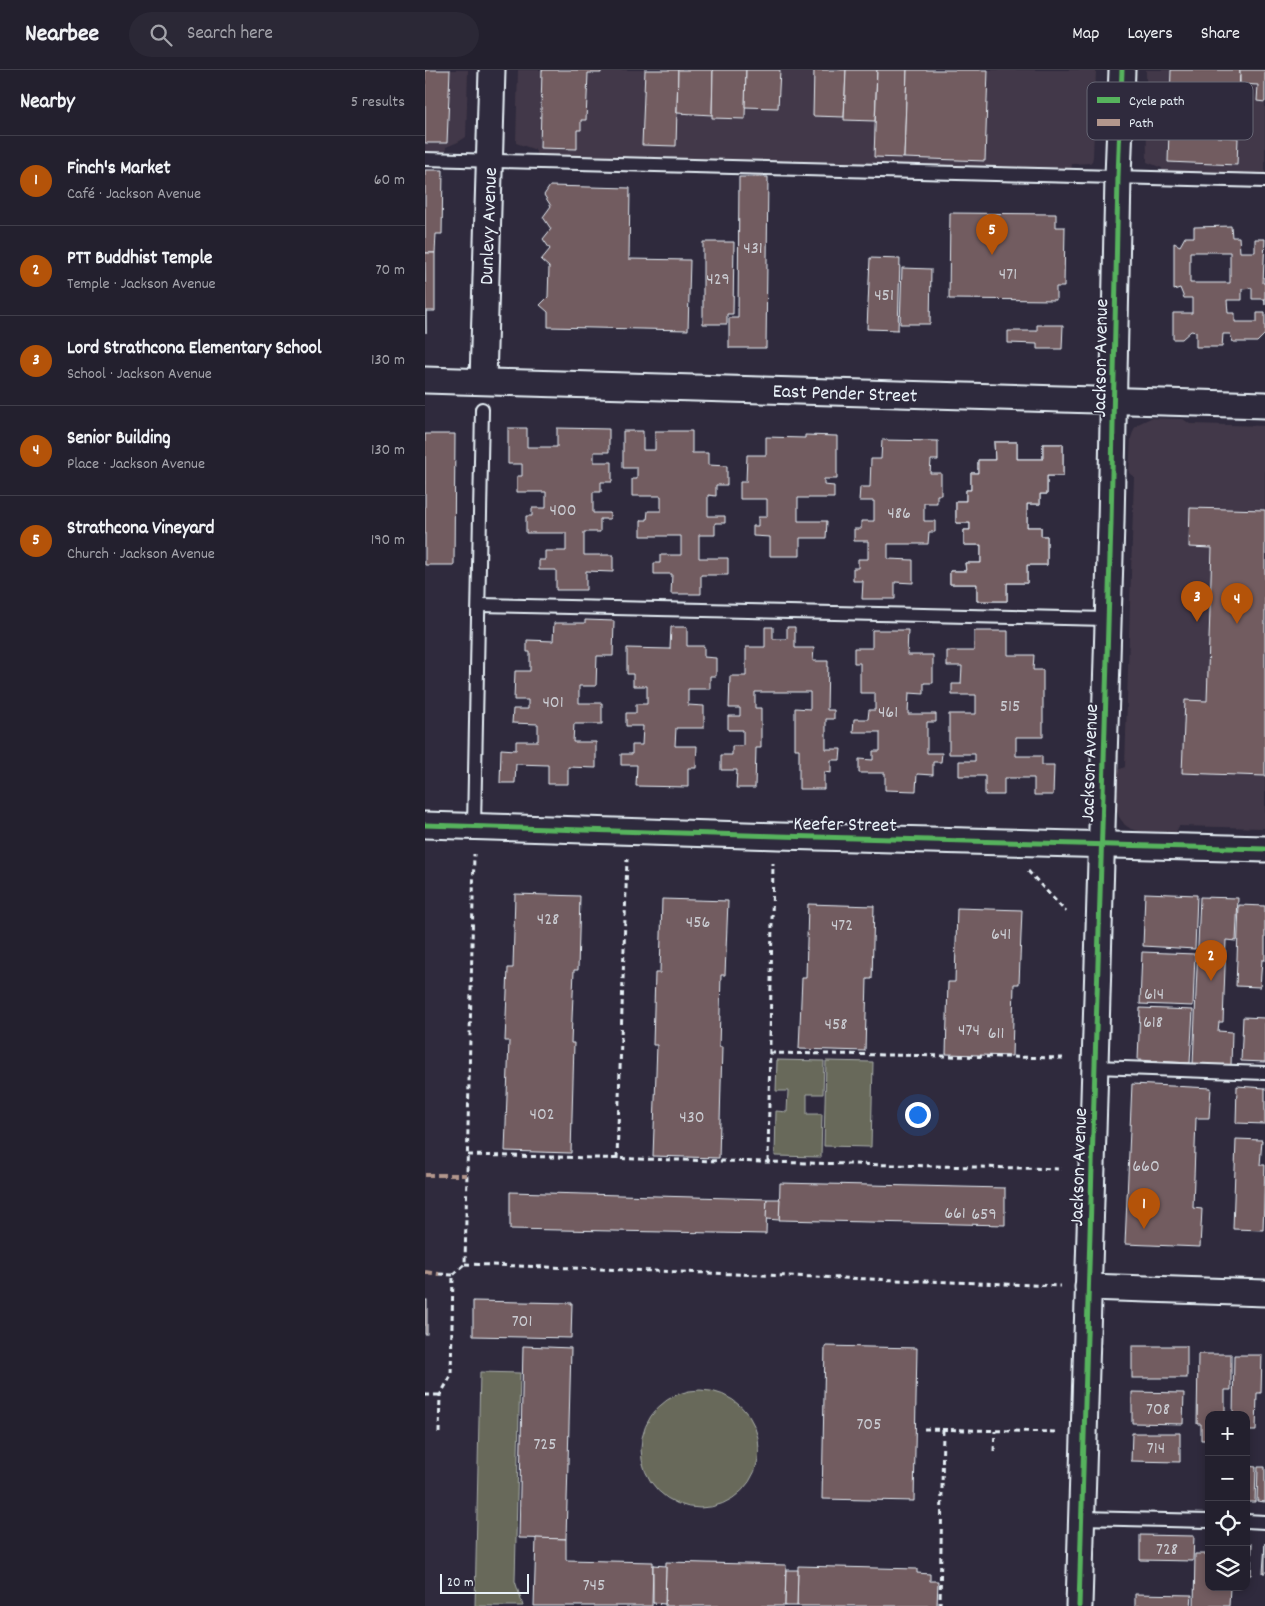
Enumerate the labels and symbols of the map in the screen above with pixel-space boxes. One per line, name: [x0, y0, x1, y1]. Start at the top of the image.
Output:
legend: [1087, 82, 1253, 140]
text: Cycle path: [1129, 92, 1185, 112]
text: Path: [1129, 114, 1154, 134]
street label: Dunlevy Avenue: [474, 167, 506, 285]
pin: 5: [976, 214, 1008, 255]
house number: 431: [743, 237, 763, 262]
house number: 471: [999, 263, 1017, 288]
house number: 429: [706, 268, 730, 293]
house number: 451: [874, 284, 894, 309]
street label: Jackson Avenue: [1087, 298, 1117, 418]
street label: East Pender Street: [772, 378, 918, 412]
house number: 400: [549, 499, 577, 524]
house number: 486: [887, 502, 911, 527]
pin: 3: [1181, 581, 1213, 622]
pin: 4: [1221, 583, 1253, 624]
house number: 401: [542, 691, 564, 716]
house number: 515: [1000, 695, 1020, 720]
house number: 461: [878, 701, 898, 726]
street label: Jackson Avenue: [1075, 703, 1107, 823]
street label: Keefer Street: [793, 811, 897, 841]
house number: 428: [537, 908, 559, 933]
house number: 456: [686, 911, 710, 936]
house number: 472: [831, 914, 853, 939]
house number: 641: [991, 923, 1011, 948]
pin: 2: [1195, 940, 1227, 981]
house number: 614: [1144, 983, 1164, 1008]
house number: 618: [1143, 1011, 1163, 1036]
house number: 458: [824, 1013, 848, 1038]
house number: 474: [958, 1019, 980, 1044]
house number: 611: [988, 1022, 1004, 1047]
your location: [905, 1102, 931, 1128]
house number: 402: [529, 1103, 555, 1128]
house number: 430: [679, 1106, 705, 1131]
street label: Jackson Avenue: [1064, 1107, 1096, 1227]
house number: 660: [1132, 1155, 1160, 1180]
pin: 1: [1128, 1188, 1160, 1229]
house number: 661: [944, 1202, 966, 1227]
house number: 659: [971, 1203, 997, 1228]
house number: 701: [512, 1310, 532, 1335]
house number: 708: [1146, 1398, 1170, 1423]
house number: 705: [856, 1413, 882, 1438]
house number: 725: [533, 1433, 557, 1458]
house number: 714: [1147, 1437, 1165, 1462]
house number: 728: [1156, 1538, 1178, 1563]
scale bar: [440, 1571, 529, 1594]
house number: 745: [583, 1574, 605, 1599]

